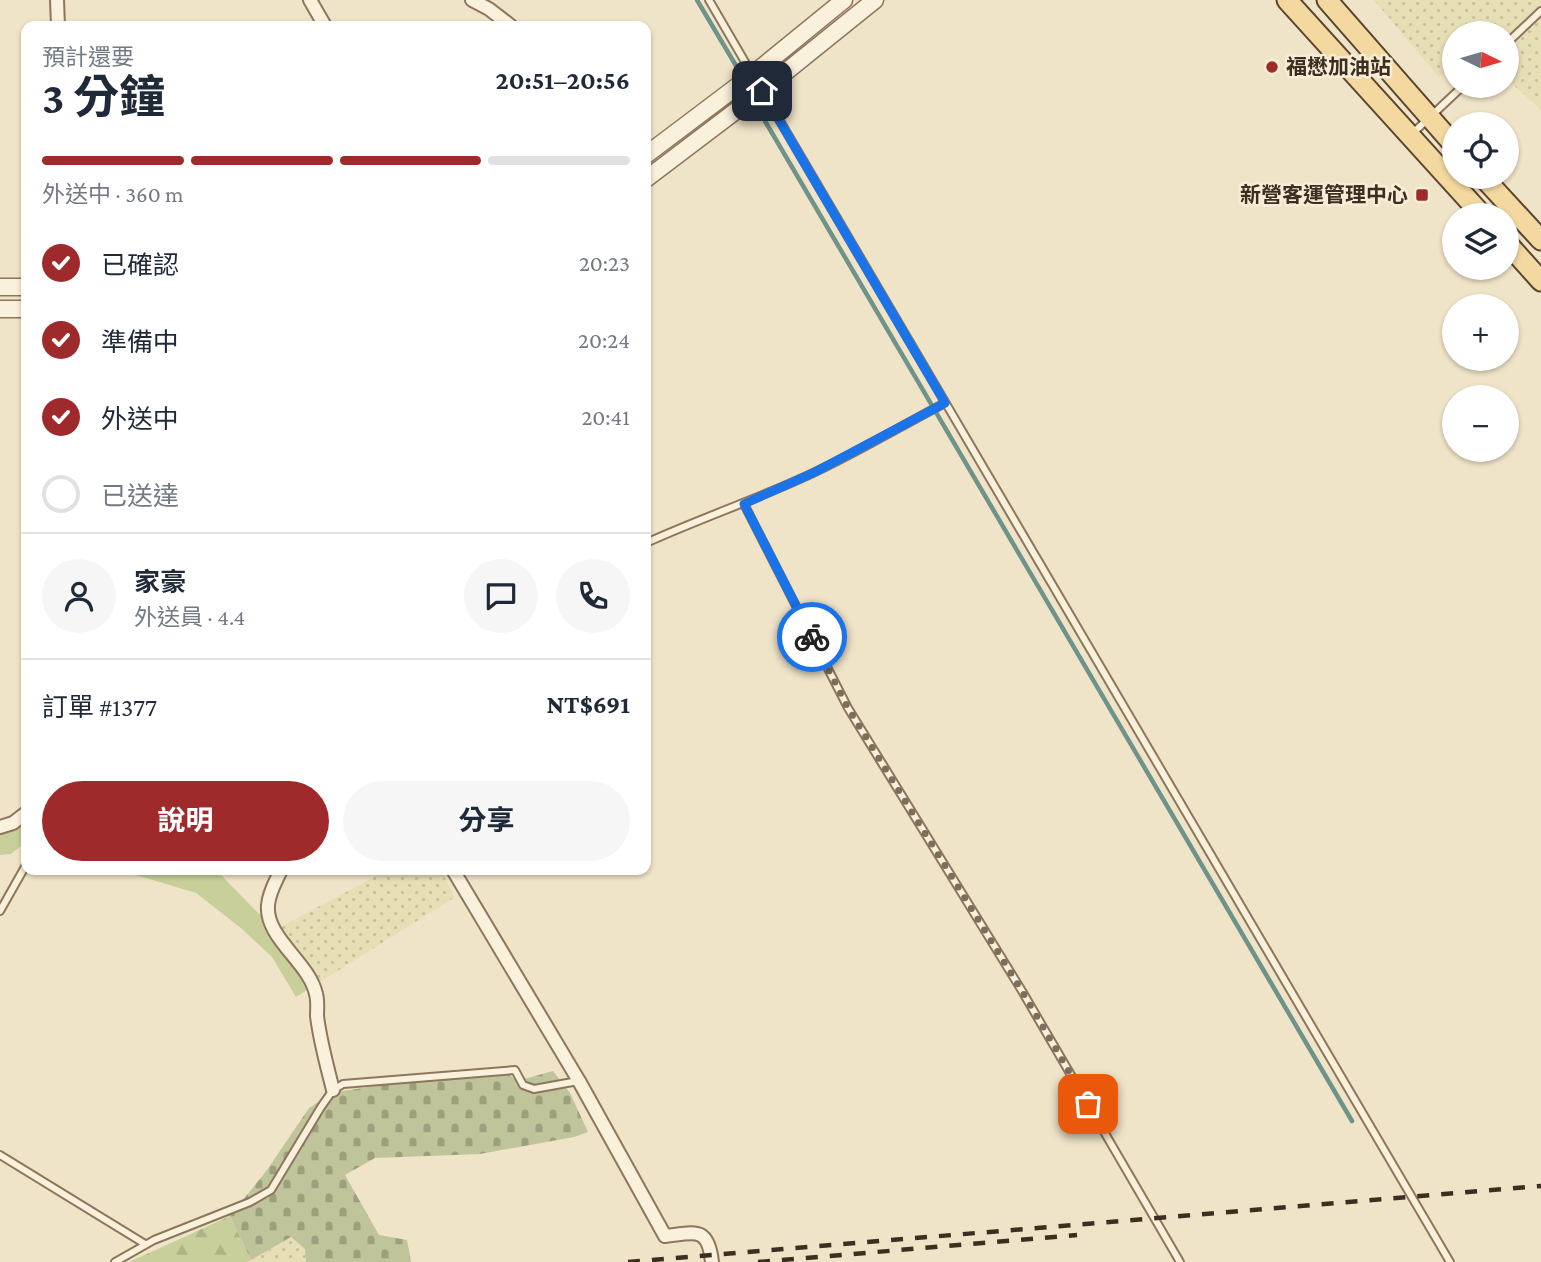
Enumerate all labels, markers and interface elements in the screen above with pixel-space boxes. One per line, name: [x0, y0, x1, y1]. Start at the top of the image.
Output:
north arrow: [1442, 21, 1519, 98]
map controls: [1442, 21, 1519, 462]
text: 預計還要: [42, 44, 134, 70]
place label: 福懋加油站: [1286, 55, 1391, 79]
marker: 福懋加油站: [1264, 59, 1280, 75]
pin: [732, 61, 792, 121]
text: 20:51–20:56: [495, 66, 630, 95]
text: 3 分鐘: [42, 72, 165, 123]
icon: home: [743, 72, 781, 110]
button: locate: [1442, 112, 1519, 189]
text: 外送中 · 360 m: [42, 181, 184, 207]
place label: 新營客運管理中心: [1240, 183, 1408, 207]
marker: 新營客運管理中心: [1414, 187, 1430, 203]
button: layers: [1442, 203, 1519, 280]
icon: check: [42, 244, 80, 282]
text: 20:23: [579, 250, 630, 276]
text: 已確認: [101, 251, 179, 280]
button: +: [1442, 294, 1519, 371]
icon: check: [42, 321, 80, 359]
text: 20:24: [578, 327, 630, 353]
text: 準備中: [101, 328, 179, 357]
button: −: [1442, 385, 1519, 462]
icon: check: [42, 398, 80, 436]
text: 20:41: [581, 404, 630, 430]
text: 外送中: [101, 405, 179, 434]
text: 已送達: [101, 482, 179, 511]
button: person: [42, 559, 116, 633]
button: chat: [464, 559, 538, 633]
button: phone: [556, 559, 630, 633]
text: 家豪: [134, 568, 186, 597]
courier: [777, 602, 847, 672]
text: 外送員 · 4.4: [134, 604, 245, 630]
icon: bike: [793, 618, 831, 656]
text: NT$691: [546, 690, 630, 719]
text: 訂單 #1377: [42, 693, 157, 722]
button: 說明: [42, 781, 329, 861]
button: 分享: [343, 781, 630, 861]
pin: [1058, 1074, 1118, 1134]
icon: bag: [1069, 1085, 1107, 1123]

